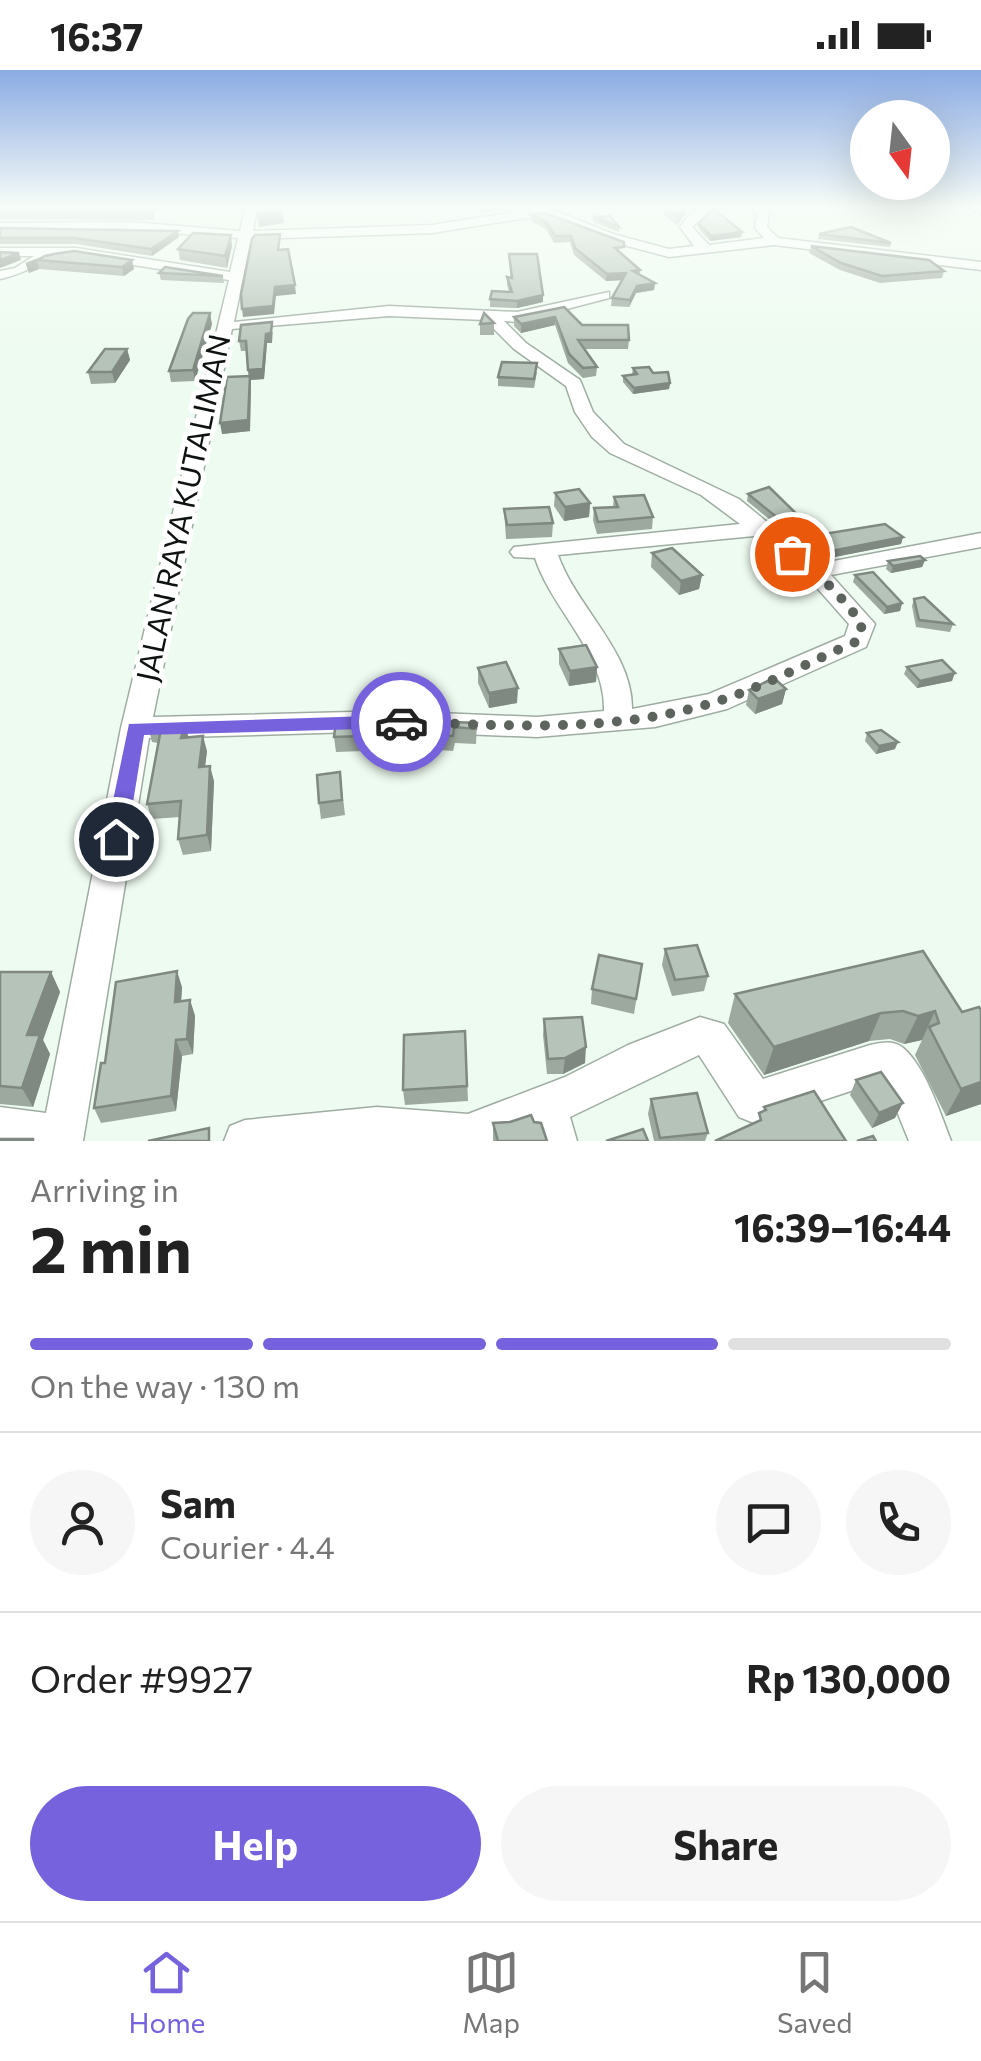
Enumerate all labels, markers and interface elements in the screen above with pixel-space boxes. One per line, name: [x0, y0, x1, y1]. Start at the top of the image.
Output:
text: 16:37: [50, 12, 143, 59]
north arrow: [850, 100, 950, 200]
map controls: [850, 100, 950, 200]
street label: JALAN RAYA KUTALIMAN: [127, 330, 236, 685]
pin: [750, 512, 835, 597]
icon: bag: [765, 527, 820, 582]
courier: [351, 672, 451, 772]
icon: car: [374, 695, 429, 750]
pin: [74, 797, 159, 882]
icon: home: [89, 812, 144, 867]
text: Arriving in: [30, 1169, 179, 1209]
text: 16:39–16:44: [734, 1203, 951, 1250]
text: 2 min: [30, 1207, 192, 1286]
text: On the way · 130 m: [30, 1365, 300, 1405]
button: person: [30, 1470, 135, 1575]
button: chat: [716, 1470, 821, 1575]
button: phone: [846, 1470, 951, 1575]
text: Sam: [160, 1479, 236, 1526]
text: Courier · 4.4: [160, 1526, 335, 1566]
text: Order #9927: [30, 1654, 253, 1701]
text: Rp 130,000: [746, 1654, 951, 1701]
button: Help: [30, 1786, 481, 1901]
button: Share: [501, 1786, 951, 1901]
tab: Home: [128, 1945, 205, 2039]
tab: Map: [462, 1945, 520, 2039]
tab: Saved: [777, 1945, 853, 2039]

